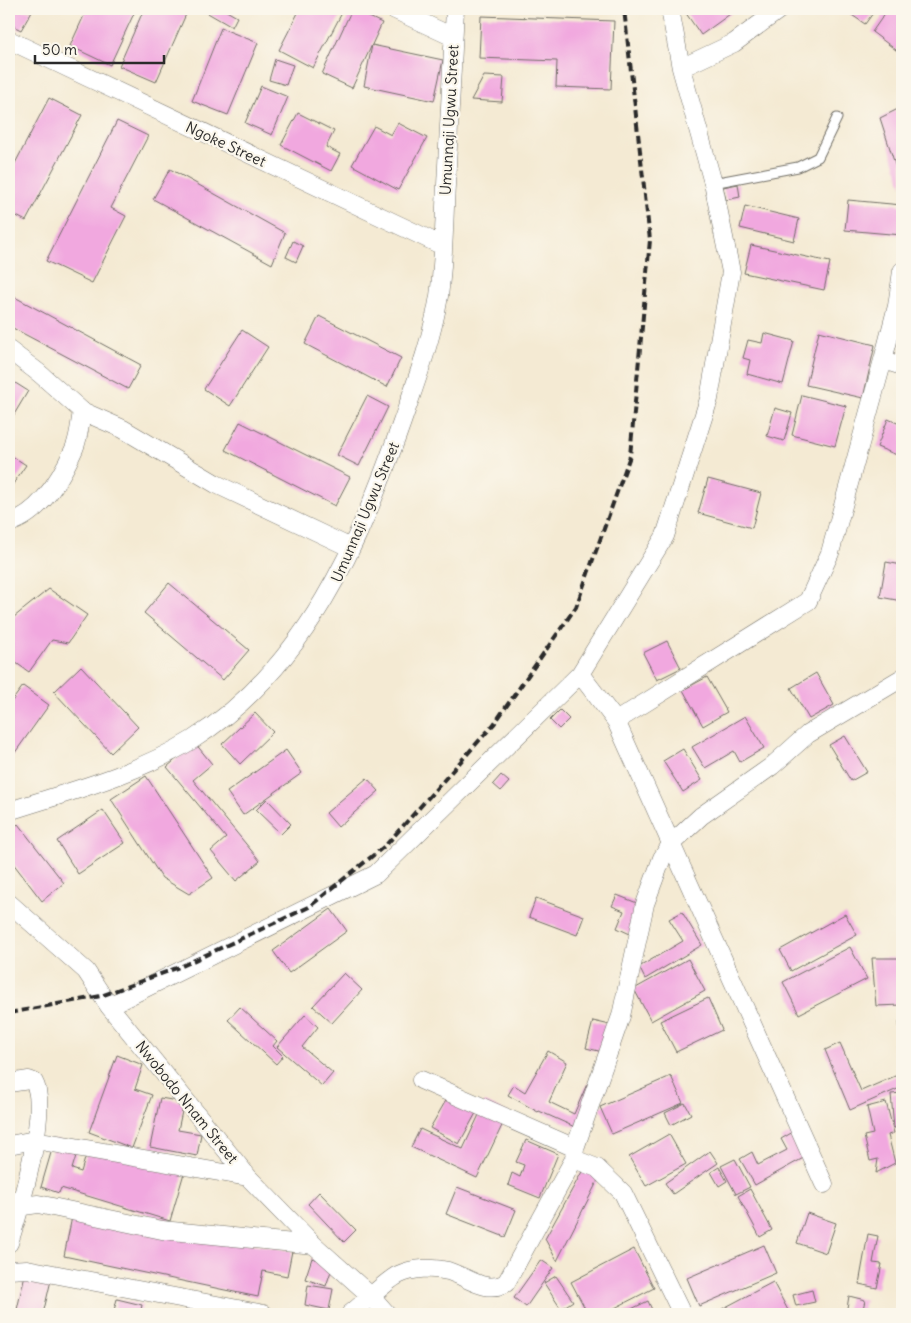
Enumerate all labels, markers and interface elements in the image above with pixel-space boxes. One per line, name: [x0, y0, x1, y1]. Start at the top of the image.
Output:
scale bar: [35, 32, 164, 64]
text: 50 m: [42, 40, 77, 59]
street label: Umunnaji Ugwu Street: [436, 44, 462, 196]
street label: Ngoke Street: [183, 117, 269, 171]
street label: Umunnaji Ugwu Street: [327, 439, 403, 585]
street label: Nwobodo Nnam Street: [132, 1037, 242, 1167]

